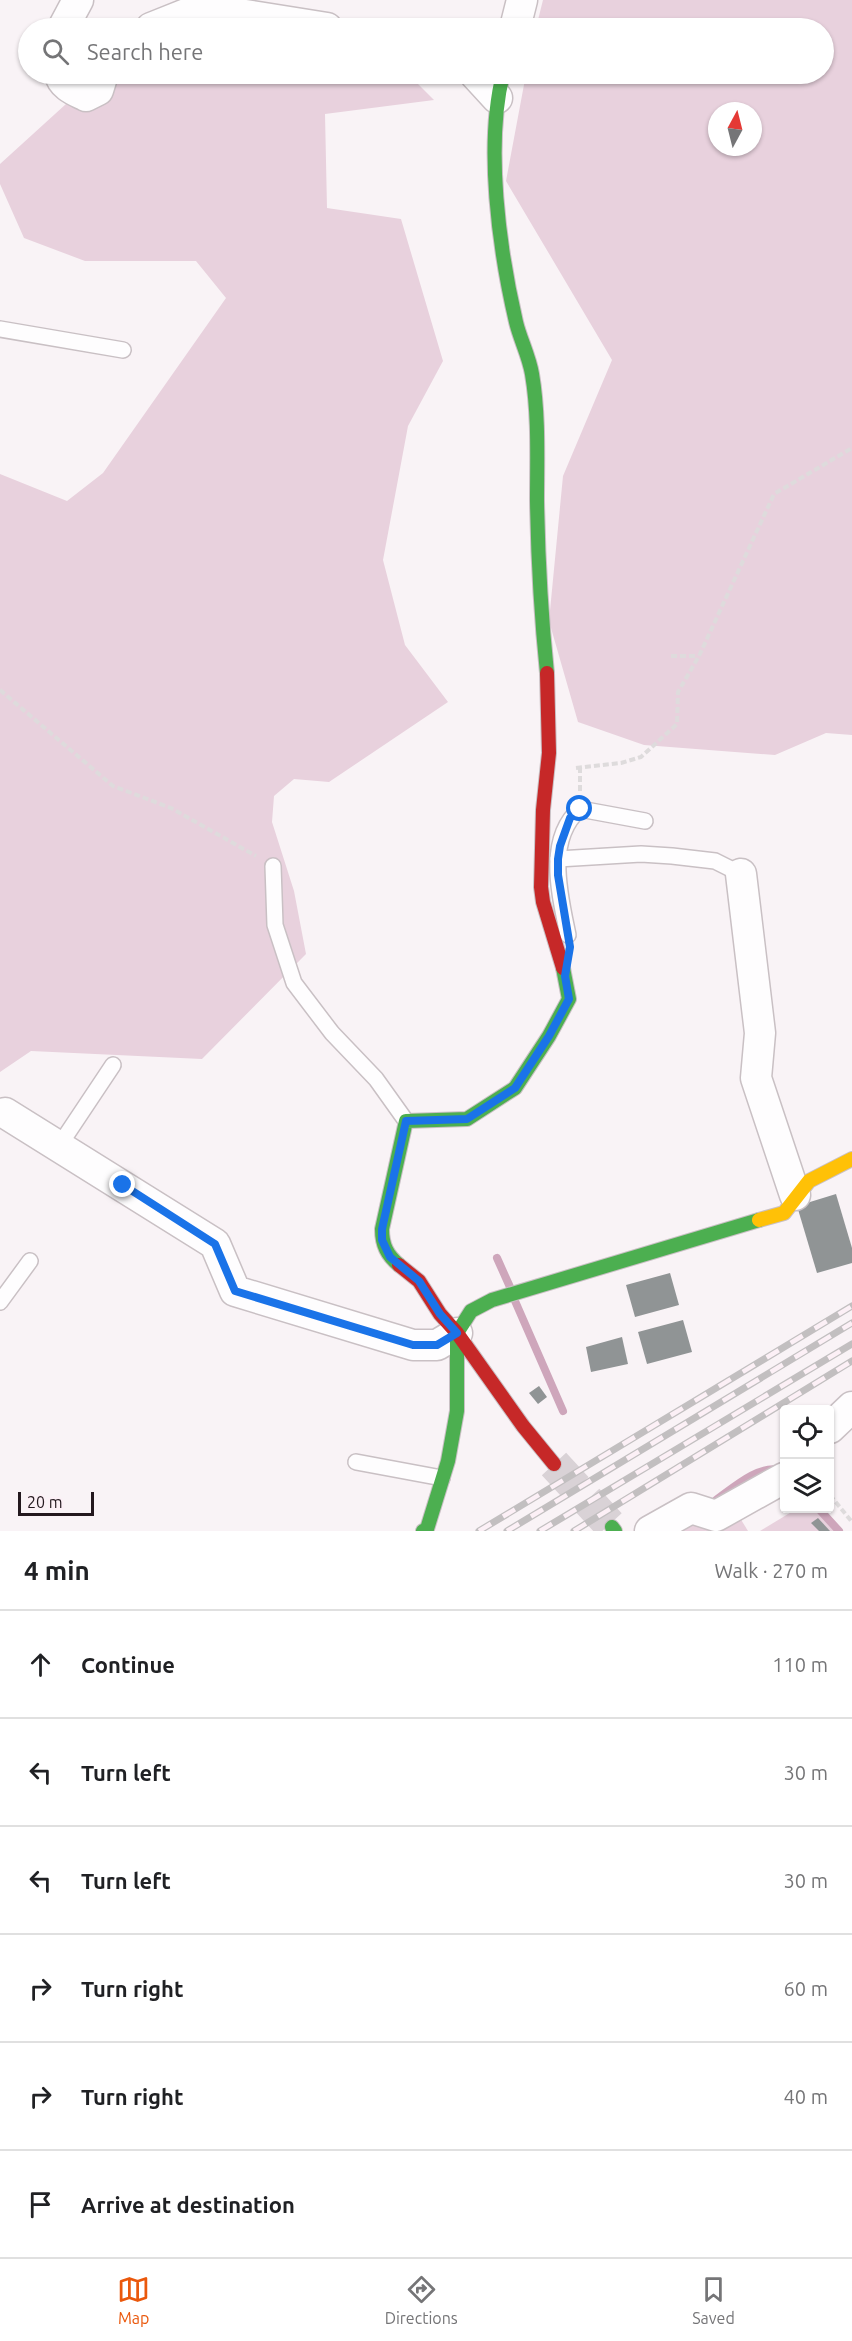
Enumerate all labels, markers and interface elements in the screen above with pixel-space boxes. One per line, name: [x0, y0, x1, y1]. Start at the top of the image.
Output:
search box: [18, 18, 834, 84]
icon: search: [39, 35, 72, 68]
text: Search here: [87, 39, 203, 64]
north arrow: [708, 102, 762, 156]
route start: [566, 795, 592, 821]
route end: [109, 1171, 135, 1197]
map controls: [780, 1405, 834, 1513]
button: locate: [780, 1405, 834, 1459]
button: layers: [780, 1459, 834, 1513]
scale bar: [18, 1489, 94, 1516]
text: 20 m: [27, 1493, 63, 1511]
text: 4 min: [24, 1556, 90, 1585]
text: Walk · 270 m: [715, 1559, 828, 1582]
icon: ahead: [24, 1648, 57, 1681]
text: Continue: [81, 1652, 175, 1677]
text: 110 m: [772, 1653, 828, 1676]
icon: left: [24, 1756, 57, 1789]
text: Turn left: [81, 1760, 171, 1785]
text: 30 m: [784, 1761, 828, 1784]
icon: left: [24, 1864, 57, 1897]
text: Turn left: [81, 1868, 171, 1893]
text: 30 m: [784, 1869, 828, 1892]
icon: right: [24, 1972, 57, 2005]
text: Turn right: [81, 1976, 183, 2001]
text: 60 m: [784, 1977, 828, 2000]
icon: right: [24, 2080, 57, 2113]
text: Turn right: [81, 2084, 183, 2109]
text: 40 m: [784, 2085, 828, 2108]
icon: arrive: [24, 2188, 57, 2221]
text: Arrive at destination: [81, 2192, 295, 2217]
tab: Map: [117, 2273, 150, 2327]
tab: Directions: [385, 2273, 458, 2327]
tab: Saved: [692, 2273, 735, 2327]

